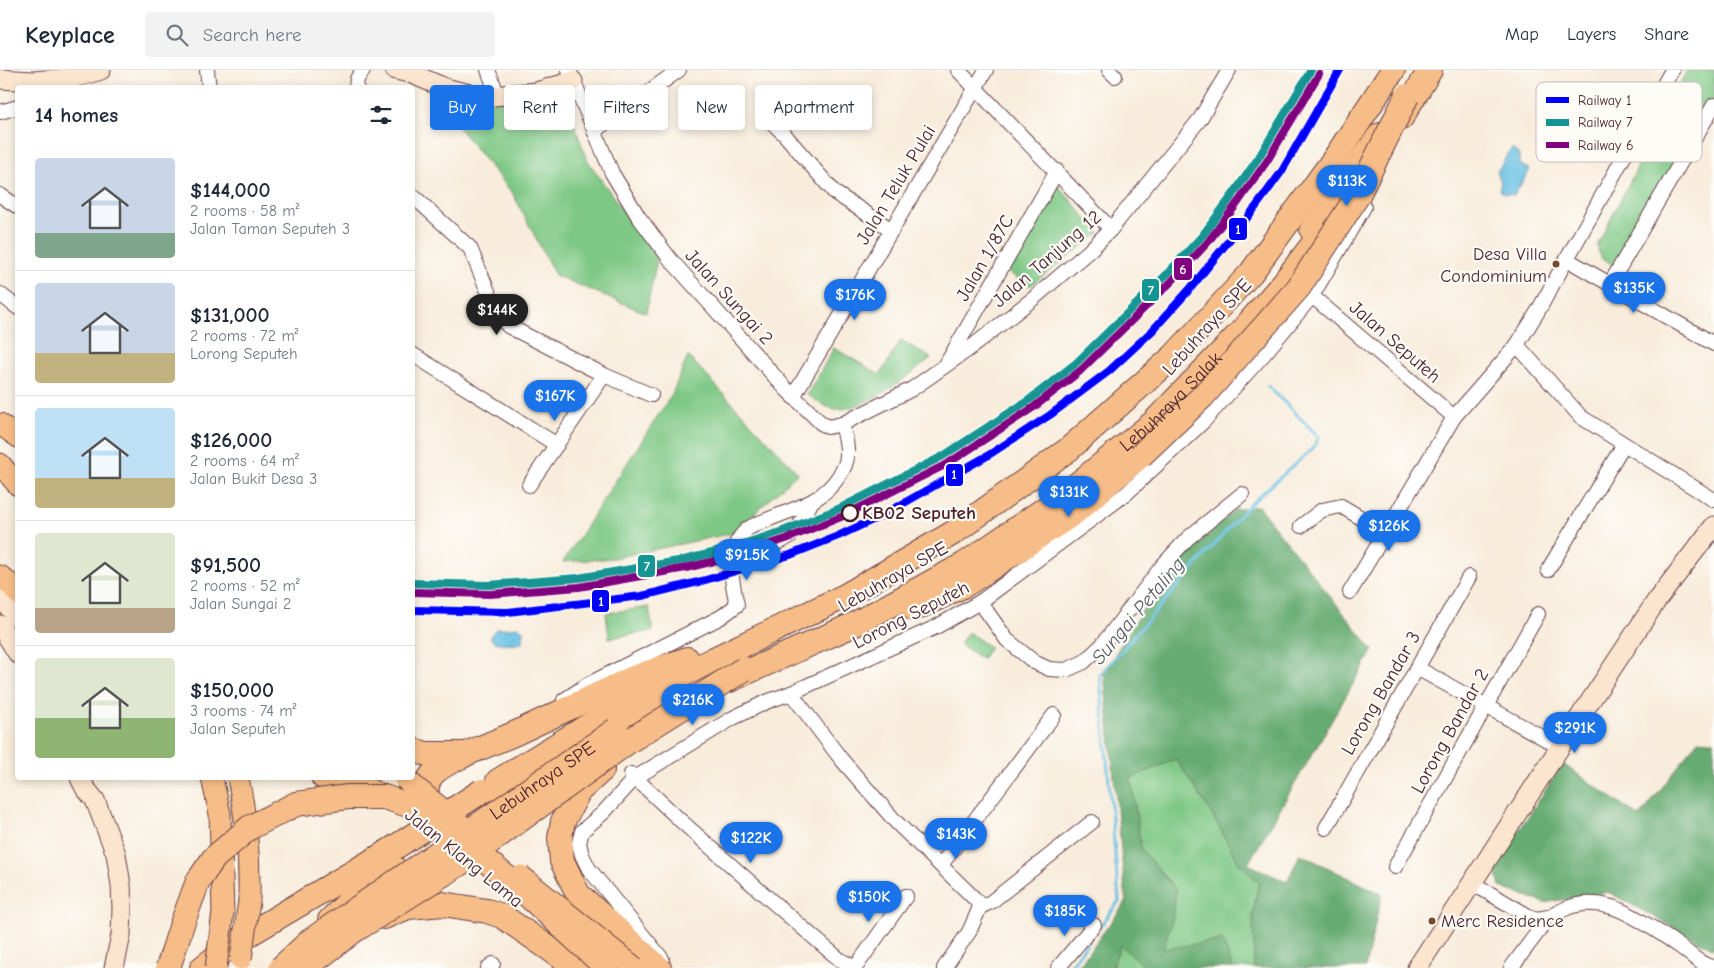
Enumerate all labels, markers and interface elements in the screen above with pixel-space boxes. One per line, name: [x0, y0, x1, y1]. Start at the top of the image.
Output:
search box: [145, 12, 495, 57]
text: Keyplace: [25, 21, 115, 49]
icon: search: [163, 21, 191, 49]
text: Search here: [203, 24, 302, 46]
text: Map: [1505, 24, 1539, 45]
text: Layers: [1567, 24, 1616, 45]
text: Share: [1644, 24, 1689, 45]
legend: [1536, 82, 1702, 162]
chip: Buy: [430, 85, 494, 130]
chip: Rent: [504, 85, 575, 130]
chip: Filters: [585, 85, 668, 130]
chip: New: [678, 85, 745, 130]
chip: Apartment: [755, 85, 872, 130]
text: Railway 1: [1578, 92, 1631, 109]
icon: filters: [367, 101, 395, 129]
text: 14 homes: [35, 103, 118, 127]
text: Railway 7: [1578, 114, 1633, 131]
street label: Jalan Teluk Pulai: [852, 121, 940, 249]
text: Railway 6: [1578, 137, 1634, 154]
pin: $113K: [1312, 164, 1382, 207]
text: $113K: [1327, 172, 1367, 190]
icon: home: [75, 178, 135, 238]
text: $144,000: [190, 178, 270, 202]
text: 2 rooms · 58 m²: [190, 202, 300, 220]
street label: Jalan Tanjung 12: [988, 206, 1106, 312]
street label: Jalan 1/87C: [952, 211, 1019, 305]
line badge: 1: [1228, 217, 1248, 241]
text: Jalan Taman Seputeh 3: [190, 220, 350, 238]
text: 1: [1235, 221, 1241, 238]
place label: Desa Villa Condominium: [1440, 244, 1547, 287]
street label: Jalan Sungai 2: [681, 245, 777, 349]
line badge: 6: [1173, 257, 1193, 281]
marker: Desa Villa Condominium: [1551, 259, 1561, 269]
text: 6: [1179, 261, 1187, 278]
pin: $135K: [1599, 272, 1669, 314]
street label: Lebuhraya SPE: [1158, 274, 1256, 380]
pin: $176K: [820, 278, 890, 321]
line badge: 7: [1141, 278, 1160, 302]
text: $135K: [1613, 279, 1655, 297]
text: 7: [1148, 282, 1155, 299]
text: $176K: [835, 286, 875, 304]
pin: $144K: [462, 294, 532, 336]
street label: Jalan Seputeh: [1345, 296, 1445, 388]
text: $144K: [477, 301, 517, 319]
icon: home: [75, 303, 135, 363]
text: $131,000: [190, 303, 270, 327]
text: 2 rooms · 72 m²: [190, 327, 299, 345]
text: Lorong Seputeh: [190, 345, 298, 363]
street label: Lebuhraya Salak: [1115, 347, 1227, 456]
pin: $167K: [520, 380, 590, 422]
text: $167K: [535, 387, 575, 405]
icon: home: [75, 428, 135, 488]
text: $126,000: [190, 428, 272, 452]
text: 2 rooms · 64 m²: [190, 452, 299, 470]
line badge: 1: [945, 463, 964, 487]
text: 1: [951, 466, 957, 483]
text: Jalan Bukit Desa 3: [190, 470, 317, 488]
pin: $131K: [1034, 476, 1104, 518]
text: $131K: [1049, 483, 1089, 501]
place label: KB02 Seputeh: [862, 502, 976, 524]
marker: KB02 Seputeh: [841, 504, 859, 522]
pin: $126K: [1354, 510, 1424, 552]
text: $126K: [1368, 517, 1410, 535]
street label: Lebuhraya SPE: [834, 537, 952, 617]
pin: $91.5K: [706, 538, 788, 581]
text: $91.5K: [725, 546, 769, 564]
icon: home: [75, 553, 135, 613]
text: $91,500: [190, 553, 261, 577]
water label: Sungai Petaling: [1087, 553, 1189, 669]
line badge: 7: [637, 554, 656, 578]
text: 7: [644, 558, 651, 575]
street label: Lorong Seputeh: [849, 576, 973, 654]
text: 2 rooms · 52 m²: [190, 577, 300, 595]
line badge: 1: [591, 589, 610, 613]
text: 1: [598, 593, 604, 610]
text: Jalan Sungai 2: [190, 595, 291, 613]
street label: Lorong Bandar 3: [1337, 627, 1425, 759]
street label: Lorong Bandar 2: [1407, 665, 1493, 797]
icon: home: [75, 678, 135, 738]
text: $150,000: [190, 678, 274, 702]
pin: $216K: [658, 684, 728, 726]
text: $216K: [672, 691, 714, 709]
text: 3 rooms · 74 m²: [190, 702, 296, 720]
pin: $291K: [1540, 712, 1610, 754]
text: $291K: [1554, 719, 1596, 737]
text: Jalan Seputeh: [190, 720, 286, 738]
street label: Lebuhraya SPE: [486, 737, 599, 825]
street label: Jalan Klang Lama: [401, 804, 527, 912]
pin: $143K: [921, 818, 991, 860]
pin: $122K: [716, 822, 786, 864]
text: $143K: [936, 825, 976, 843]
text: $122K: [731, 829, 771, 847]
pin: $150K: [834, 880, 904, 923]
text: $150K: [848, 888, 890, 906]
pin: $185K: [1030, 894, 1100, 937]
text: $185K: [1044, 902, 1086, 920]
place label: Merc Residence: [1441, 911, 1564, 932]
marker: Merc Residence: [1427, 916, 1437, 926]

